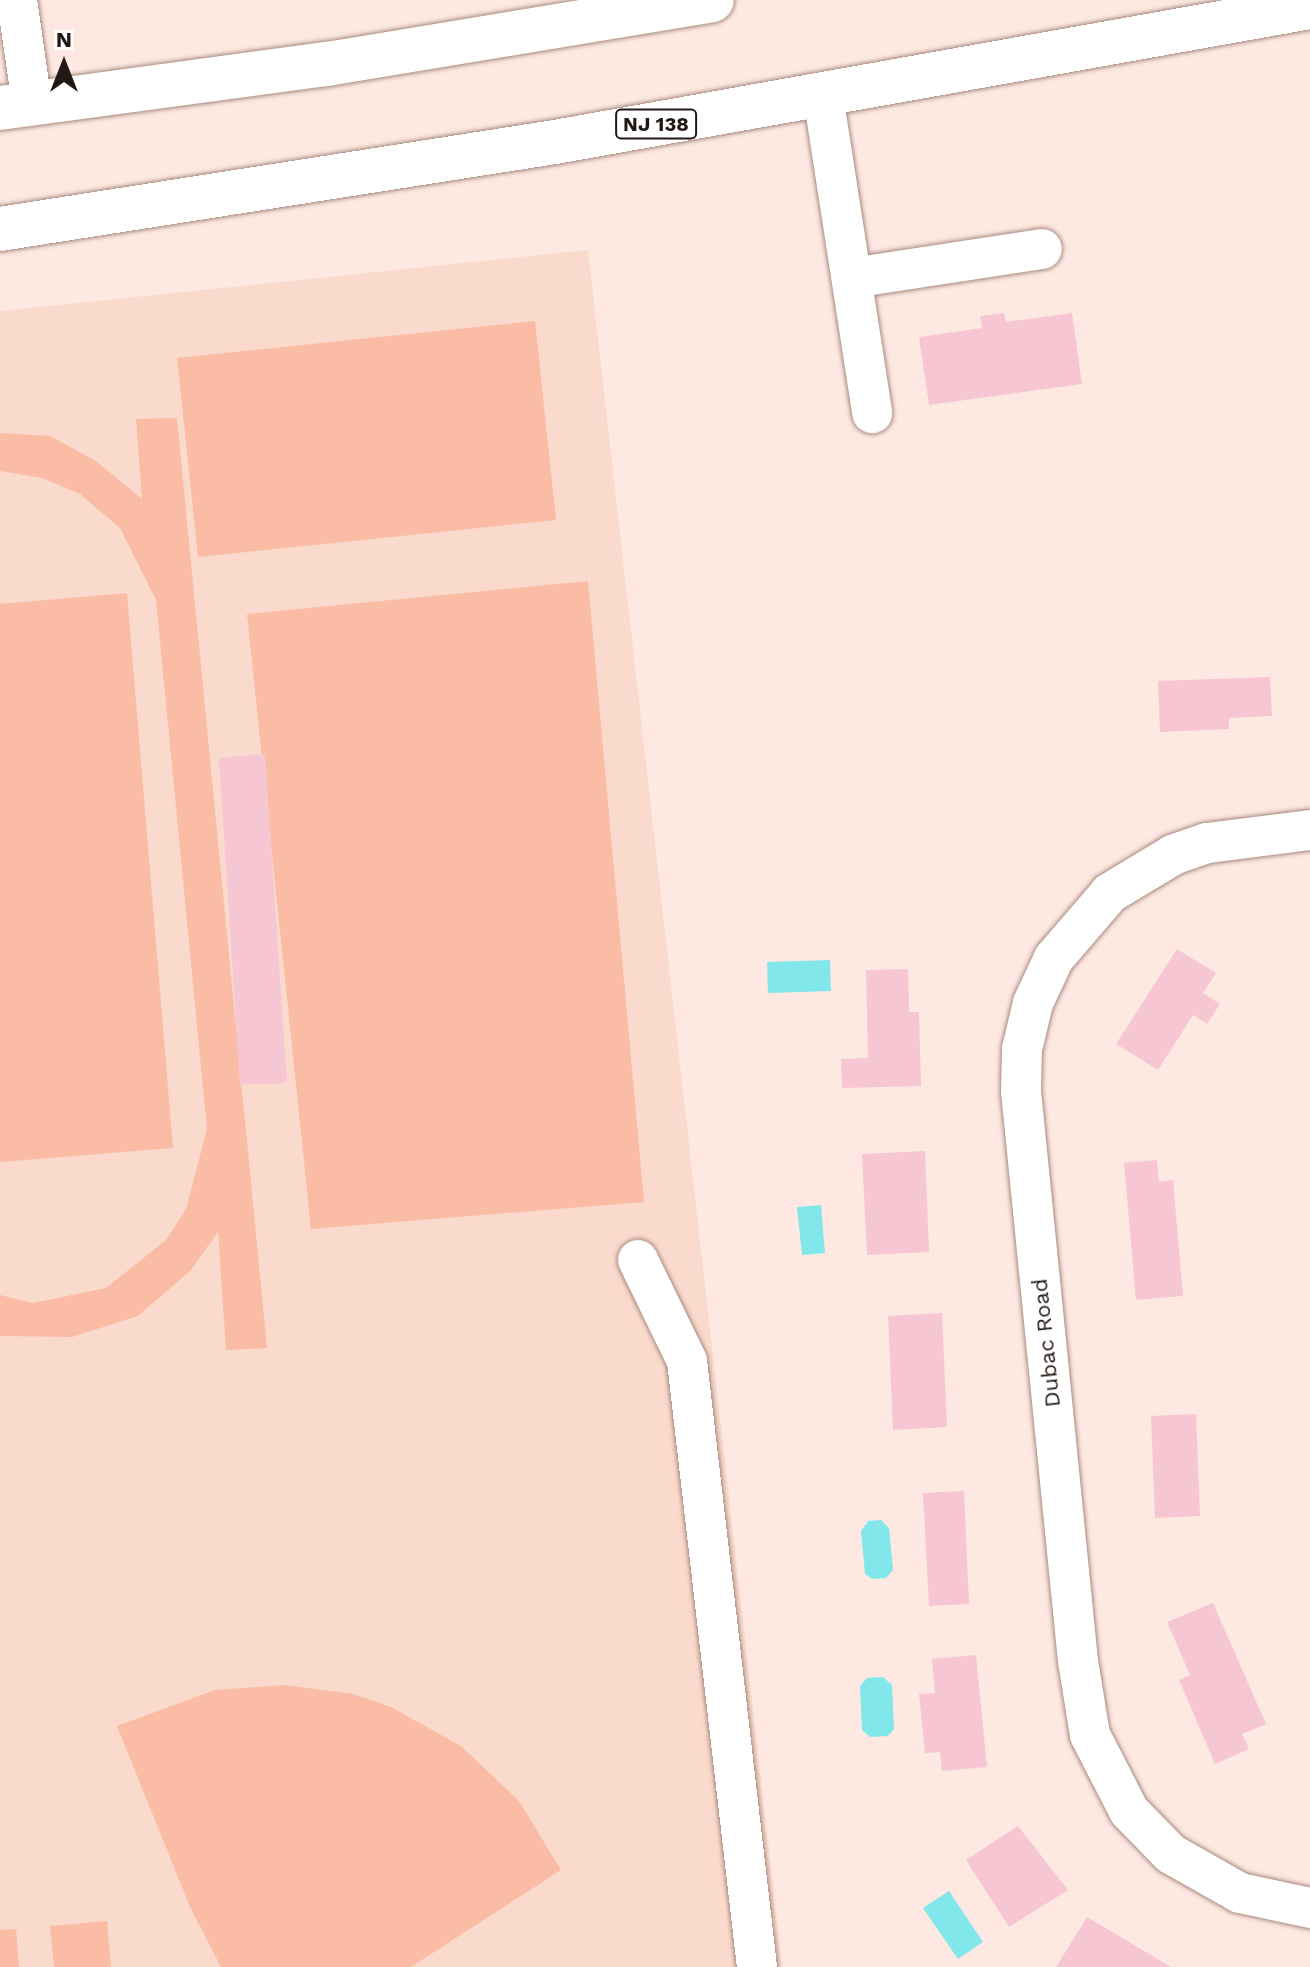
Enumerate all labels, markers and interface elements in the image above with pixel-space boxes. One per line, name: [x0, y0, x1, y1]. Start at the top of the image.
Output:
north arrow: [24, 24, 104, 104]
text: N: [56, 27, 72, 52]
road number: NJ 138: [614, 108, 698, 140]
street label: Dubac Road: [1026, 1277, 1066, 1409]

